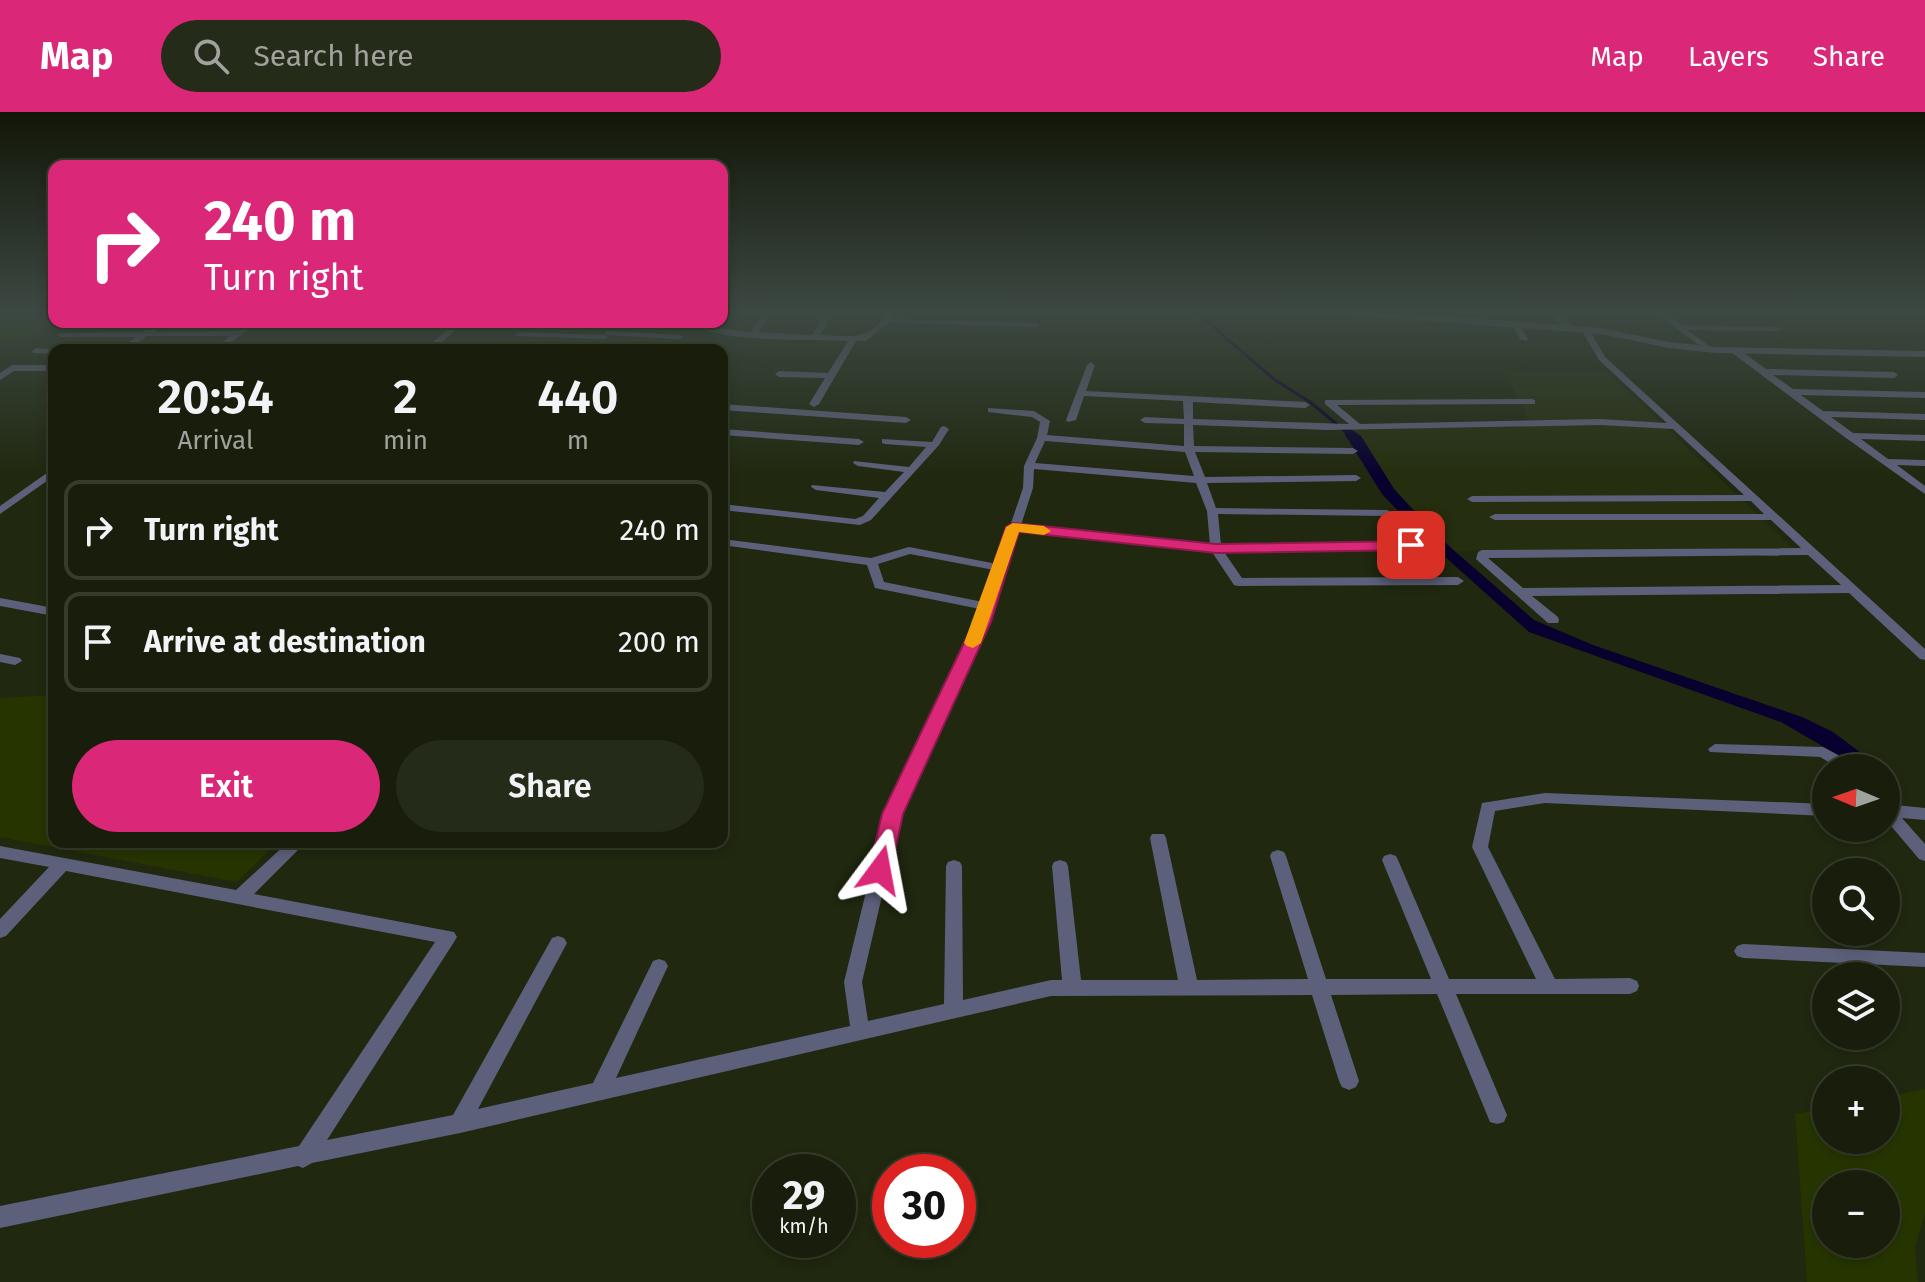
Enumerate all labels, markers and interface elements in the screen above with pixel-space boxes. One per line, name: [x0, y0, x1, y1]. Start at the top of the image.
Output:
search box: [161, 20, 721, 92]
text: Map: [40, 33, 113, 79]
icon: search: [189, 34, 233, 78]
text: Search here: [253, 38, 414, 74]
text: Map: [1590, 40, 1644, 73]
text: Layers: [1688, 40, 1769, 73]
text: Share: [1813, 40, 1885, 73]
text: 240 m: [204, 188, 356, 255]
icon: right: [72, 192, 176, 296]
text: Turn right: [204, 256, 364, 300]
text: 20:54: [157, 368, 274, 426]
text: 2: [393, 368, 418, 426]
text: 440: [537, 368, 619, 426]
text: Arrival: [177, 425, 254, 456]
text: min: [383, 425, 428, 456]
text: m: [567, 425, 589, 456]
icon: right: [76, 508, 120, 552]
pin: [1377, 511, 1445, 579]
text: Turn right: [144, 512, 279, 548]
text: 240 m: [620, 512, 700, 548]
icon: arrive: [1389, 523, 1433, 567]
icon: arrive: [76, 620, 120, 664]
text: Arrive at destination: [144, 624, 426, 660]
text: 200 m: [618, 624, 700, 660]
button: Exit: [72, 740, 380, 832]
button: Share: [396, 740, 704, 832]
north arrow: [1812, 754, 1900, 842]
map controls: [1812, 754, 1900, 1258]
position arrow: [838, 828, 922, 912]
button: search: [1812, 858, 1900, 946]
button: layers: [1812, 962, 1900, 1050]
button: +: [1812, 1066, 1900, 1154]
speed limit sign: 30: [872, 1154, 976, 1258]
button: −: [1812, 1170, 1900, 1258]
text: 29: [783, 1172, 825, 1220]
text: km/h: [779, 1214, 829, 1238]

